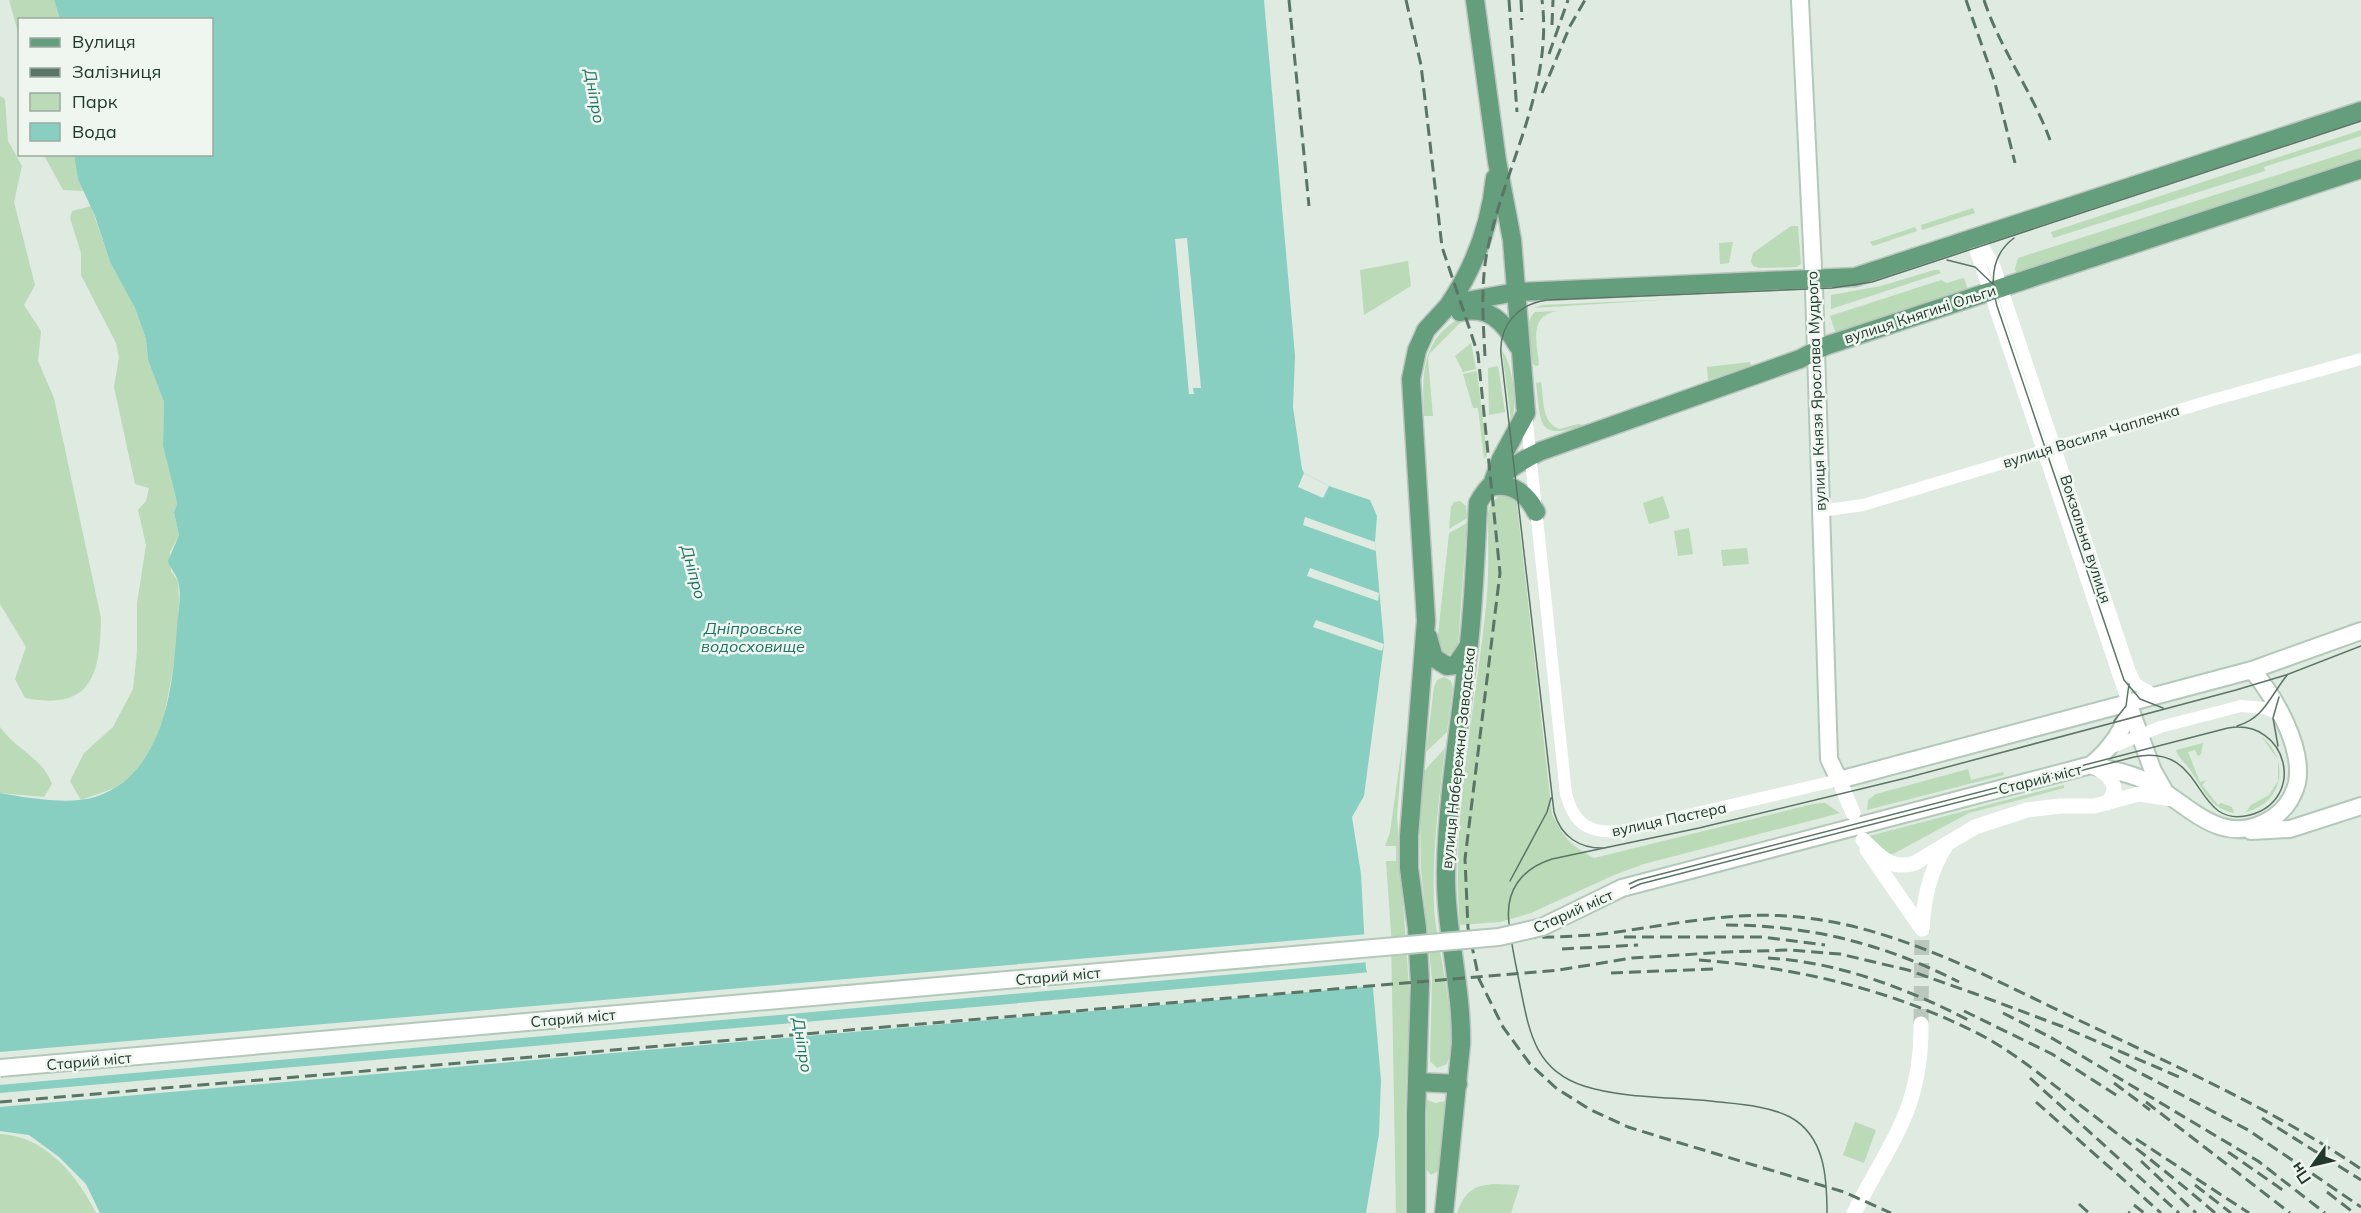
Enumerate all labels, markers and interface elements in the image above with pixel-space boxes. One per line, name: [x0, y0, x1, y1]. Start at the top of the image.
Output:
legend: [18, 18, 213, 156]
text: Вулиця: [72, 30, 136, 53]
text: Залізниця: [72, 60, 161, 83]
water label: Дніпро: [580, 66, 610, 125]
text: Парк: [72, 90, 118, 113]
text: Вода: [72, 120, 117, 143]
street label: вулиця Князя Ярослава Мудрого: [1802, 271, 1830, 511]
street label: вулиця Княгині Ольги: [1842, 280, 1998, 348]
street label: вулиця Василя Чапленка: [2000, 400, 2182, 472]
street label: Вокзальна вулиця: [2056, 472, 2116, 606]
water label: Дніпро: [677, 542, 711, 601]
water label: Дніпровське водосховище: [701, 618, 805, 656]
street label: вулиця Набережна Заводська: [1437, 646, 1479, 870]
street label: Старий міст: [1996, 759, 2084, 799]
street label: вулиця Пастера: [1610, 798, 1728, 840]
street label: Старий міст: [1530, 885, 1616, 937]
street label: Старий міст: [1015, 963, 1102, 989]
street label: Старий міст: [530, 1005, 617, 1031]
water label: Дніпро: [789, 1015, 817, 1074]
street label: Старий міст: [46, 1048, 133, 1074]
north arrow: [2283, 1135, 2343, 1195]
text: Пн: [2286, 1159, 2315, 1188]

